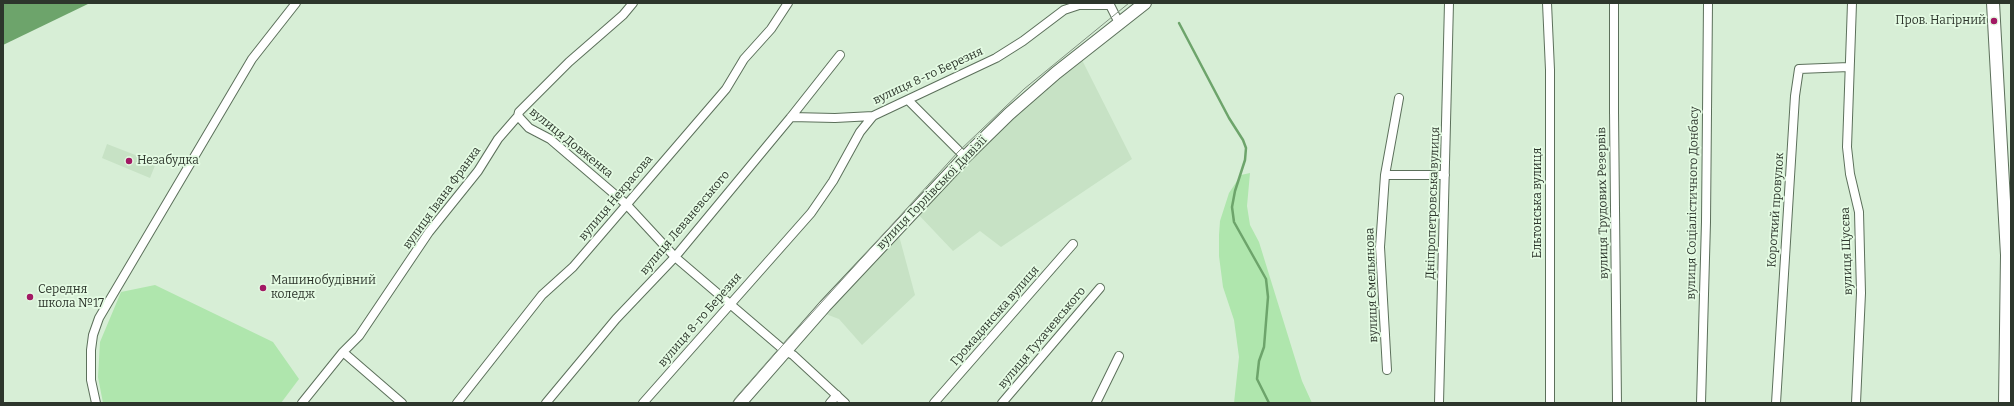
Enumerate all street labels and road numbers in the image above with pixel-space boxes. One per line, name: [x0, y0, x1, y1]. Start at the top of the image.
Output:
street label: вулиця 8-го Березня: [871, 44, 985, 108]
street label: вулиця Довженка: [526, 105, 616, 181]
street label: вулиця Соціалістичного Донбасу: [1684, 106, 1702, 300]
street label: Дніпропетровська вулиця: [1423, 126, 1443, 280]
street label: вулиця Трудових Резервів: [1594, 127, 1612, 279]
street label: вулиця Горлівської Дивізії: [874, 133, 990, 253]
street label: вулиця Івана Франка: [400, 144, 484, 252]
street label: Ельтонська вулиця: [1531, 148, 1545, 258]
street label: вулиця Некрасова: [576, 152, 656, 244]
street label: Короткий провулок: [1765, 152, 1787, 268]
street label: вулиця Леваневського: [637, 168, 733, 278]
street label: вулиця Щусєва: [1838, 207, 1856, 295]
street label: вулиця Ємельянова: [1363, 227, 1381, 343]
street label: Громадянська вулиця: [948, 263, 1042, 369]
street label: вулиця 8-го Березня: [655, 270, 745, 370]
street label: вулиця Тухачевського: [995, 284, 1089, 392]

